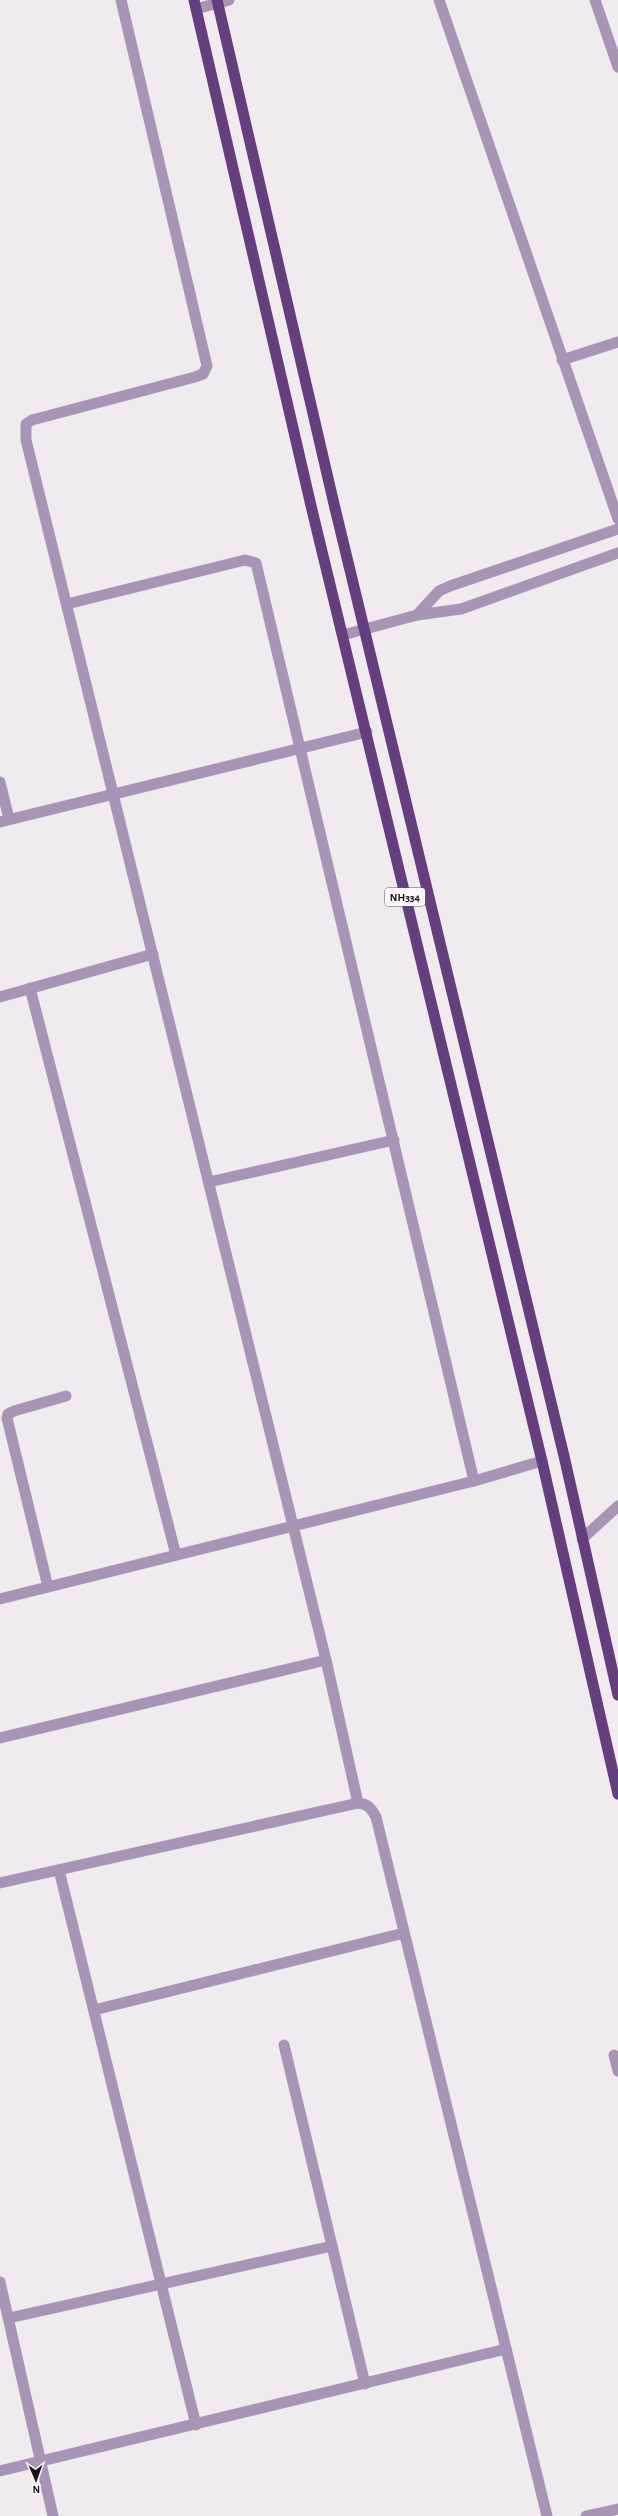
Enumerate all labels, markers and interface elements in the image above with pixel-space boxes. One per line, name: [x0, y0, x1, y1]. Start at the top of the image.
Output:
road number: NH334: [385, 888, 425, 906]
north arrow: [16, 2460, 56, 2500]
text: N: [32, 2484, 40, 2495]

